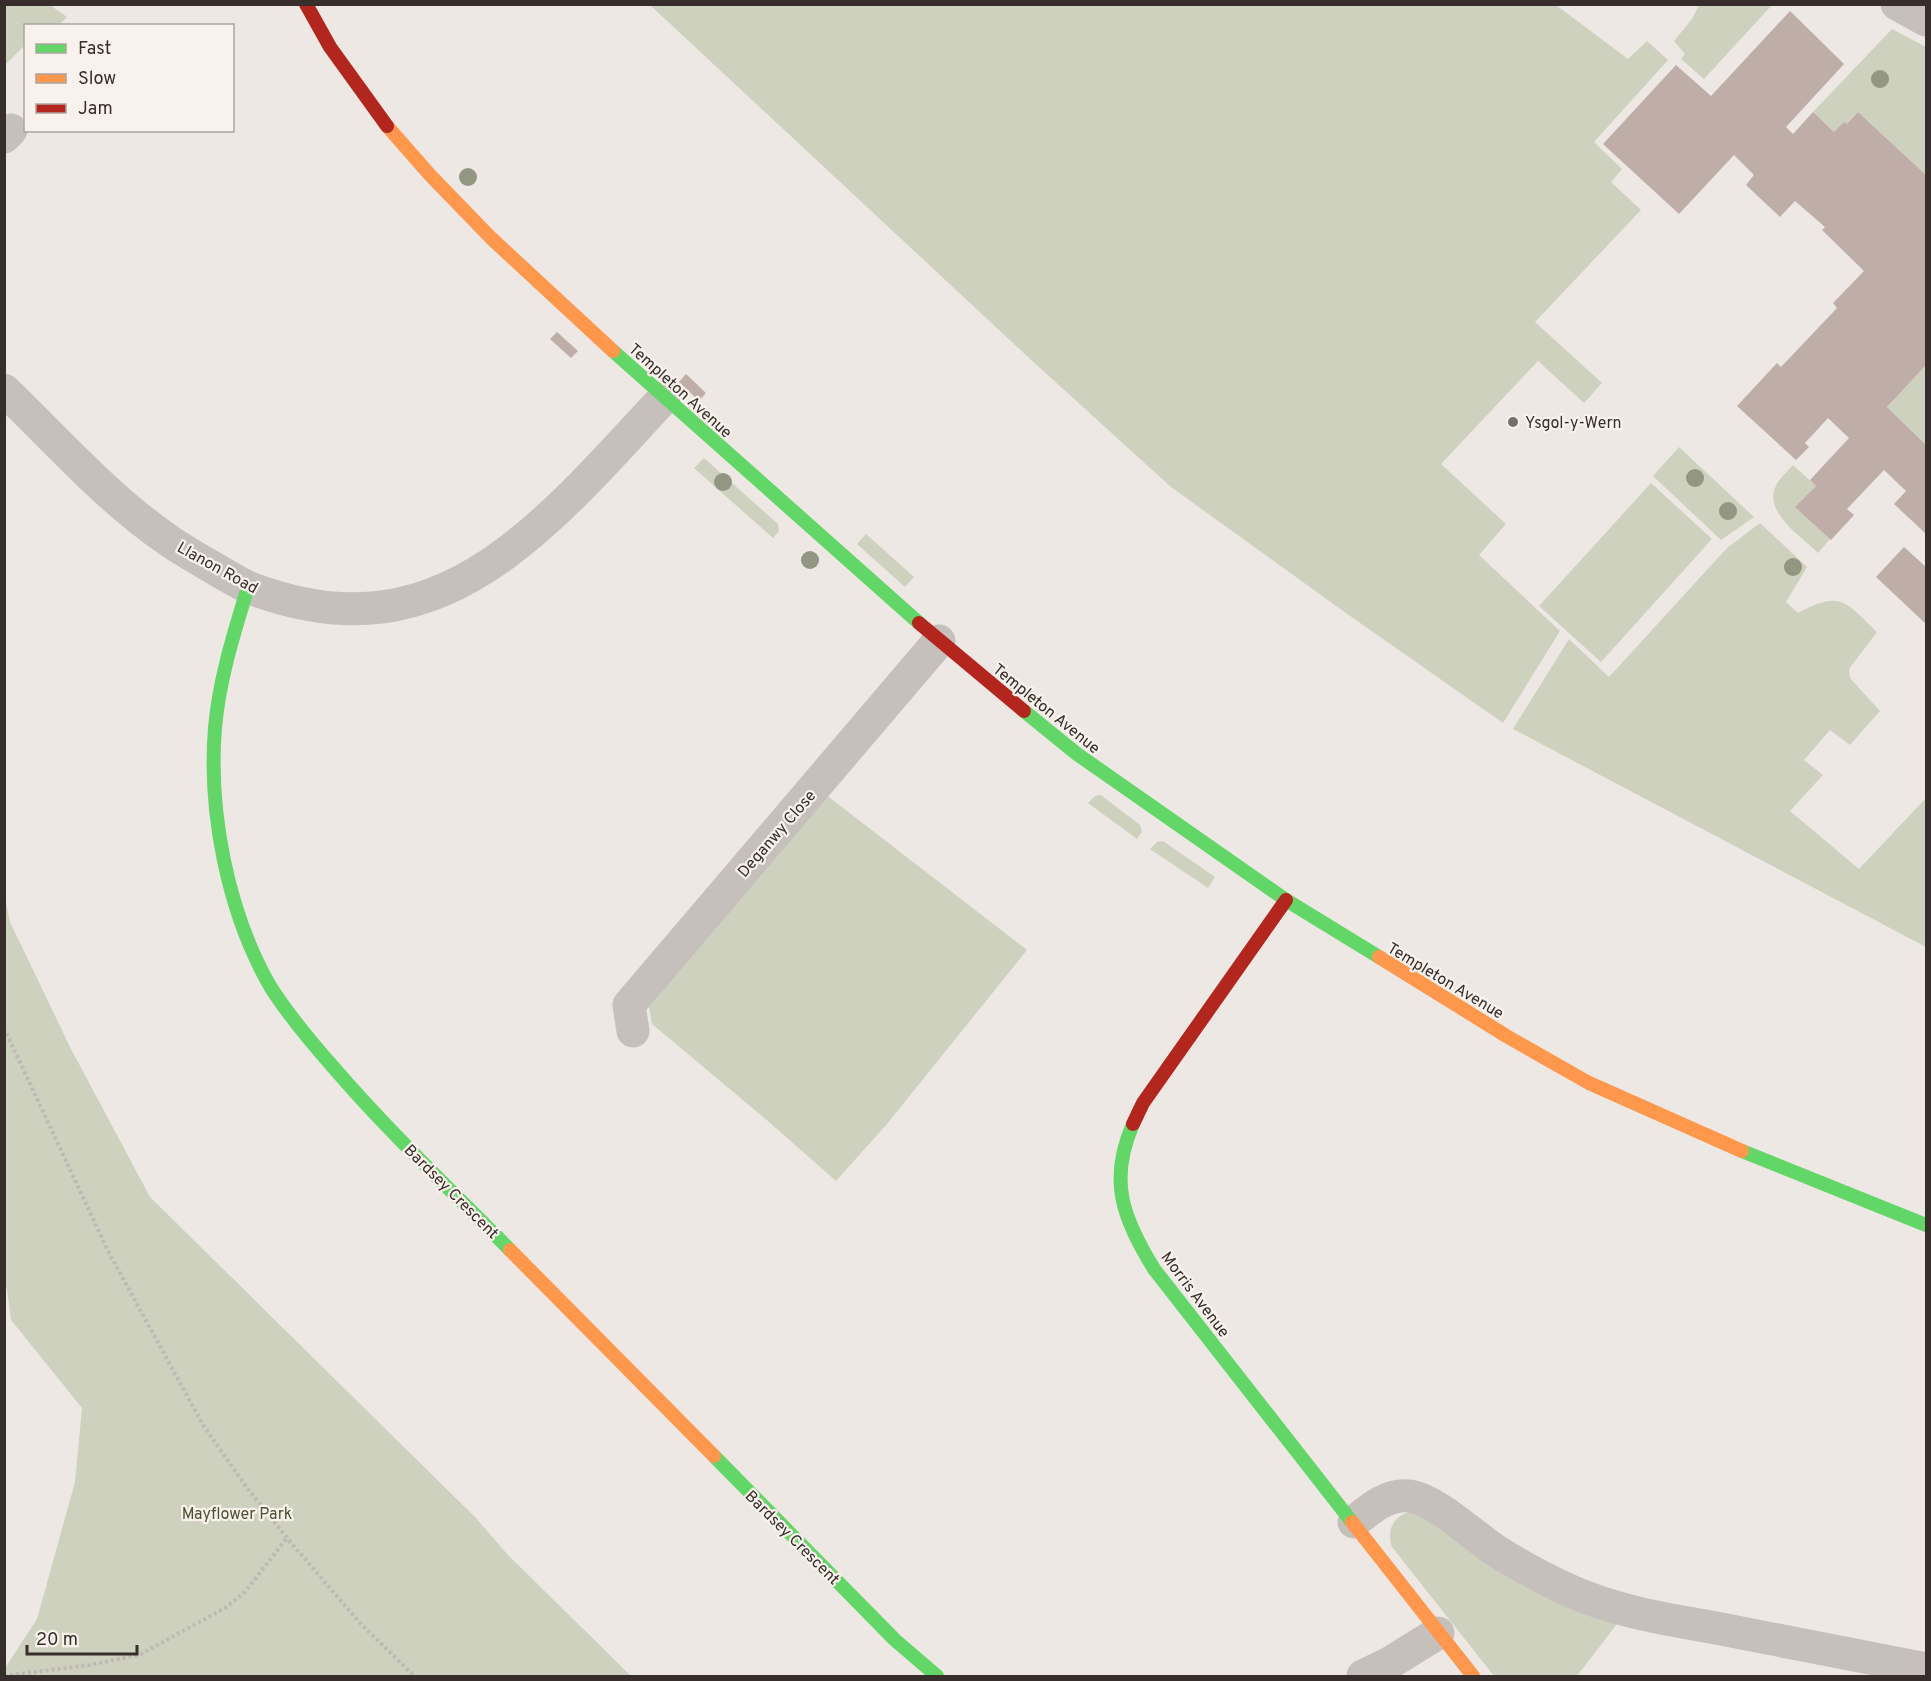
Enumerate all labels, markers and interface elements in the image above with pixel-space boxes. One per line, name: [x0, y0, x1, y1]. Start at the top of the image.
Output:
legend: [24, 24, 234, 132]
text: Fast: [78, 38, 111, 61]
text: Slow: [78, 68, 116, 91]
text: Jam: [78, 98, 113, 121]
street label: Templeton Avenue: [624, 340, 736, 443]
place label: Ysgol-y-Wern: [1525, 414, 1622, 434]
marker: Ysgol-y-Wern: [1506, 415, 1520, 429]
street label: Llanon Road: [173, 538, 261, 599]
street label: Templeton Avenue: [988, 660, 1104, 759]
street label: Deganwy Close: [734, 787, 821, 882]
street label: Templeton Avenue: [1383, 939, 1507, 1024]
street label: Bardsey Crescent: [399, 1141, 502, 1244]
street label: Morris Avenue: [1156, 1248, 1233, 1342]
street label: Bardsey Crescent: [740, 1487, 843, 1590]
park label: Mayflower Park: [182, 1505, 292, 1525]
scale bar: [27, 1618, 136, 1656]
text: 20 m: [36, 1629, 78, 1652]

